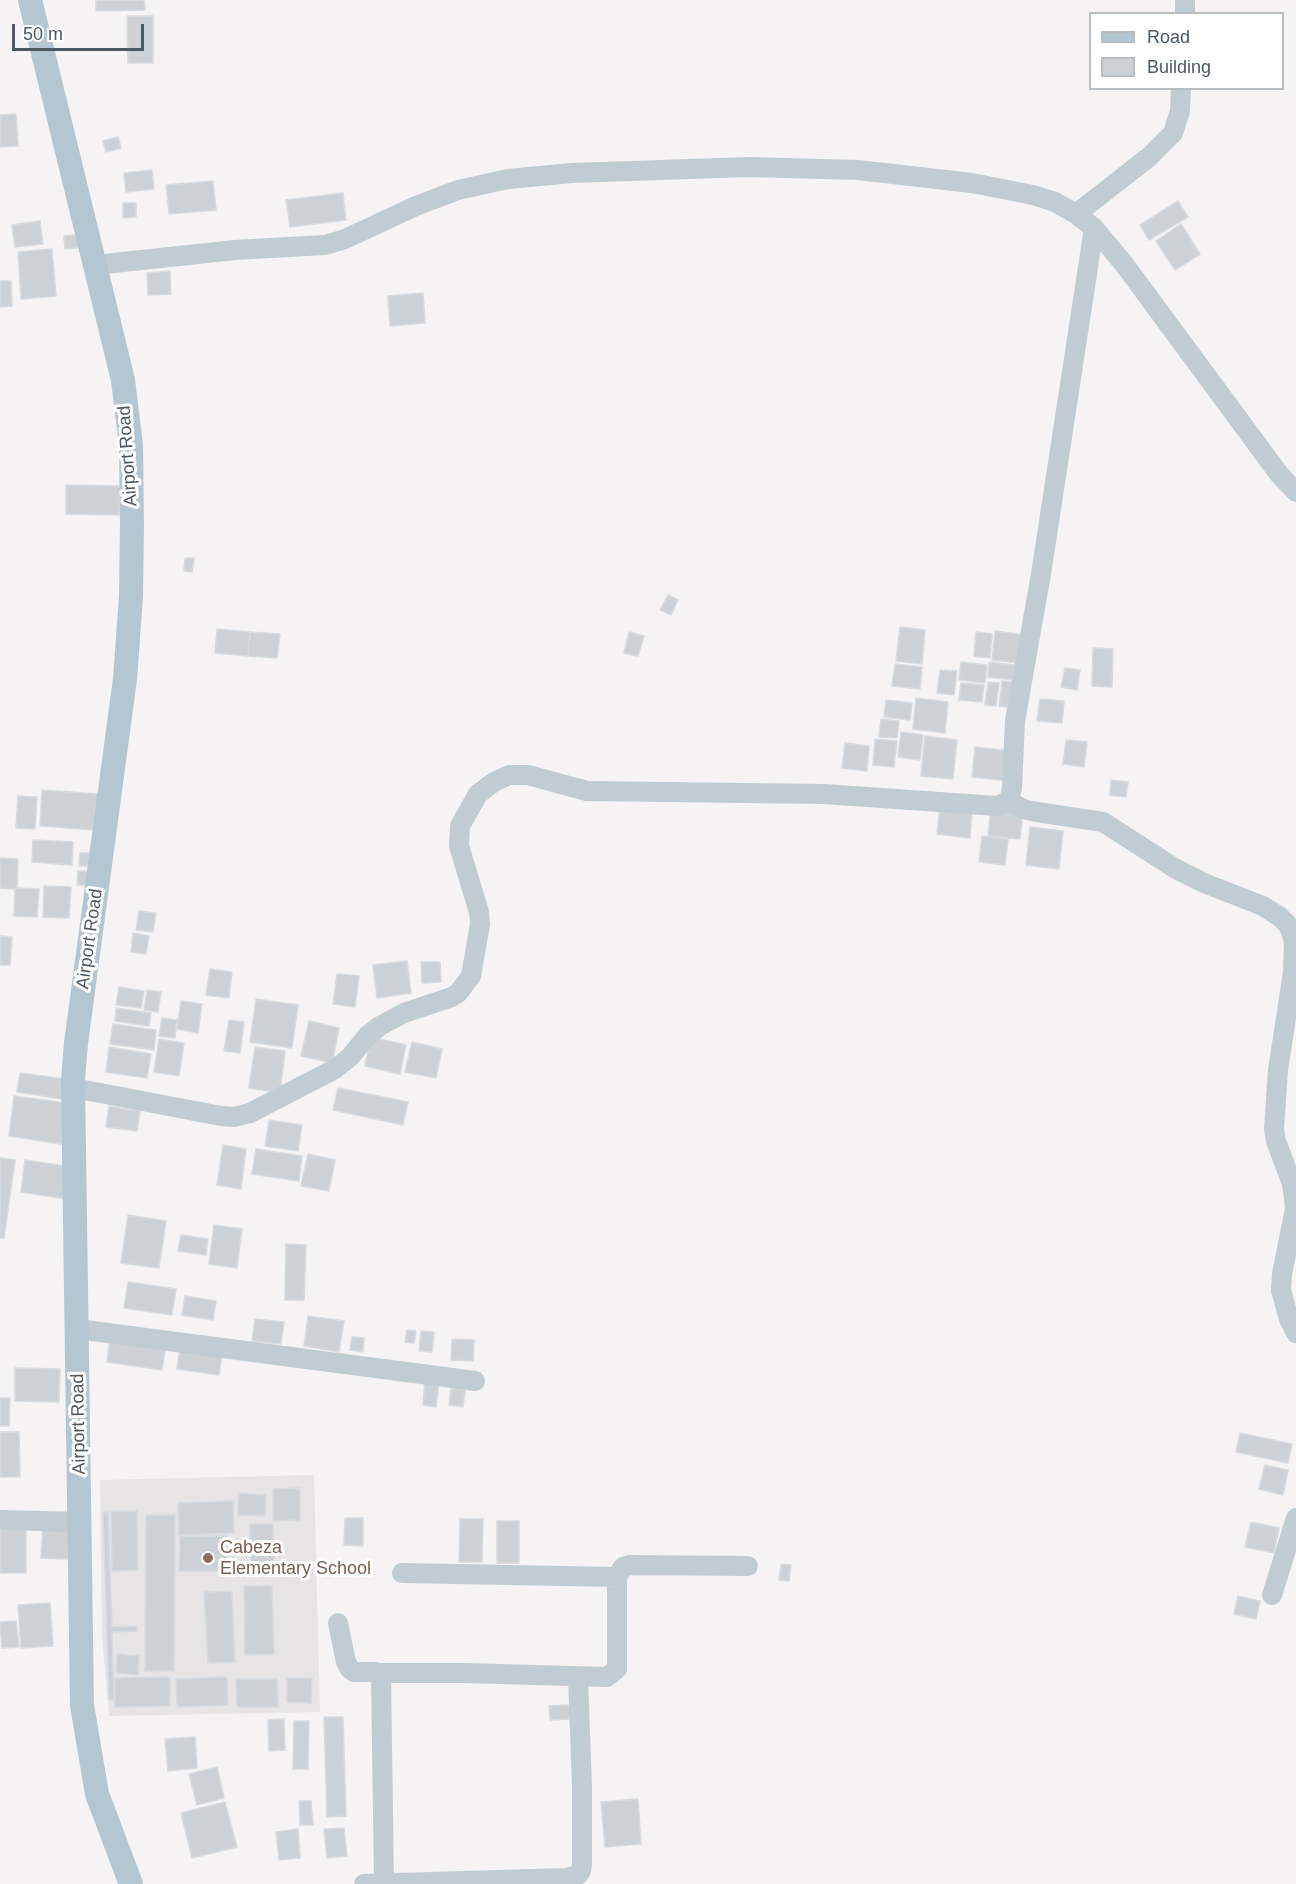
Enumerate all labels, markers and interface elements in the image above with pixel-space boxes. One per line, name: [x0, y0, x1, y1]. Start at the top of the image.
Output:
scale bar: [15, 12, 147, 50]
legend: [1089, 12, 1284, 90]
text: 50 m: [23, 24, 63, 44]
text: Road: [1147, 27, 1190, 47]
text: Building: [1147, 57, 1211, 77]
street label: Airport Road: [114, 405, 142, 507]
street label: Airport Road: [72, 887, 108, 991]
street label: Airport Road: [67, 1373, 91, 1475]
place label: Cabeza Elementary School: [220, 1537, 371, 1580]
marker: Cabeza Elementary School: [201, 1551, 215, 1565]

